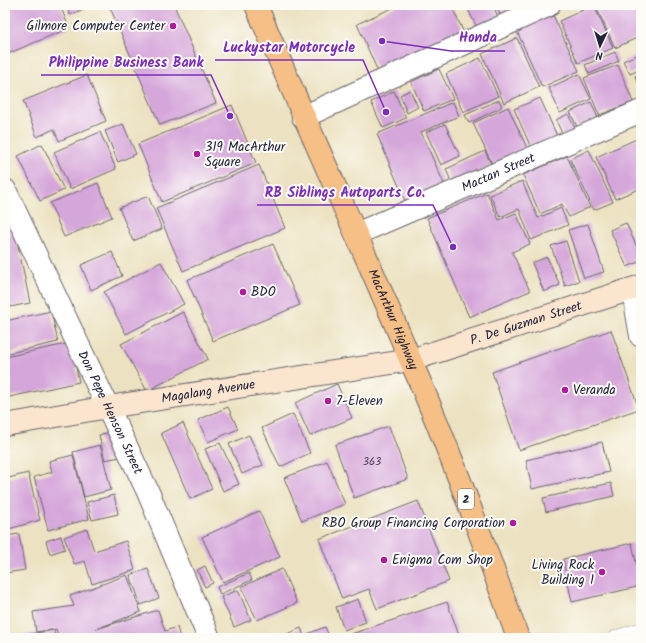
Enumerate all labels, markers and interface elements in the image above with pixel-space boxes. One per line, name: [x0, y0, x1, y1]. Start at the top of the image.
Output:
place label: Gilmore Computer Center: [27, 16, 166, 37]
marker: Gilmore Computer Center: [168, 21, 178, 31]
callout: Honda: [451, 25, 505, 51]
north arrow: [580, 26, 620, 66]
text: Honda: [459, 27, 497, 49]
callout: Luckystar Motorcycle: [215, 34, 363, 60]
text: Luckystar Motorcycle: [223, 37, 355, 59]
text: N: [595, 46, 603, 64]
callout: Philippine Business Bank: [41, 49, 211, 75]
text: Philippine Business Bank: [49, 52, 204, 74]
place label: 319 MacArthur Square: [205, 137, 286, 173]
street label: Mactan Street: [458, 147, 539, 198]
marker: 319 MacArthur Square: [192, 149, 202, 159]
callout: RB Siblings Autoparts Co.: [257, 179, 433, 205]
text: RB Siblings Autoparts Co.: [265, 182, 425, 204]
street label: MacArthur Highway: [362, 266, 424, 374]
place label: BDO: [251, 282, 276, 303]
marker: BDO: [238, 287, 248, 297]
street label: P. De Guzman Street: [467, 295, 586, 351]
street label: Don Pepe Henson Street: [72, 347, 149, 479]
street label: Magalang Avenue: [160, 374, 257, 409]
place label: Veranda: [573, 380, 616, 401]
marker: Veranda: [560, 385, 570, 395]
place label: 7-Eleven: [336, 391, 383, 412]
marker: 7-Eleven: [323, 396, 333, 406]
house number: 363: [363, 453, 381, 471]
road number: 2: [458, 489, 474, 509]
place label: RBO Group Financing Corporation: [322, 513, 505, 534]
marker: RBO Group Financing Corporation: [508, 518, 518, 528]
place label: Enigma Com Shop: [392, 550, 493, 571]
marker: Enigma Com Shop: [379, 555, 389, 565]
place label: Living Rock Building 1: [532, 555, 595, 591]
marker: Living Rock Building 1: [597, 567, 607, 577]

